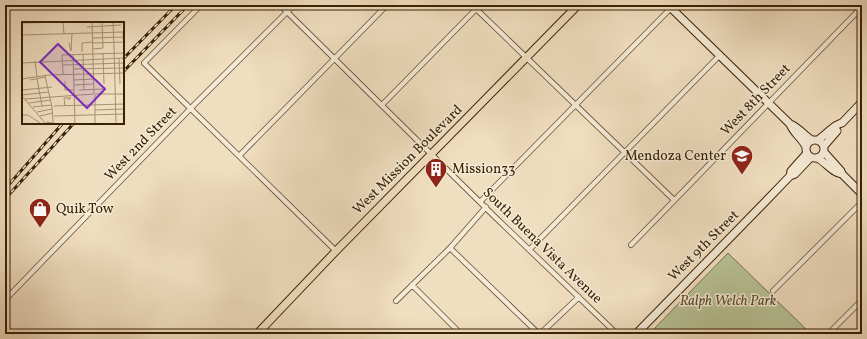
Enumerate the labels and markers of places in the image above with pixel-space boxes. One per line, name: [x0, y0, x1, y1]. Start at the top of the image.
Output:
school or university icon: Mendoza Center: [729, 143, 755, 176]
place label: Mendoza Center: [625, 147, 726, 166]
building icon: Mission33: [423, 156, 449, 189]
place label: Mission33: [452, 160, 516, 179]
shop icon: Quik Tow: [27, 196, 53, 229]
place label: Quik Tow: [56, 200, 114, 219]

